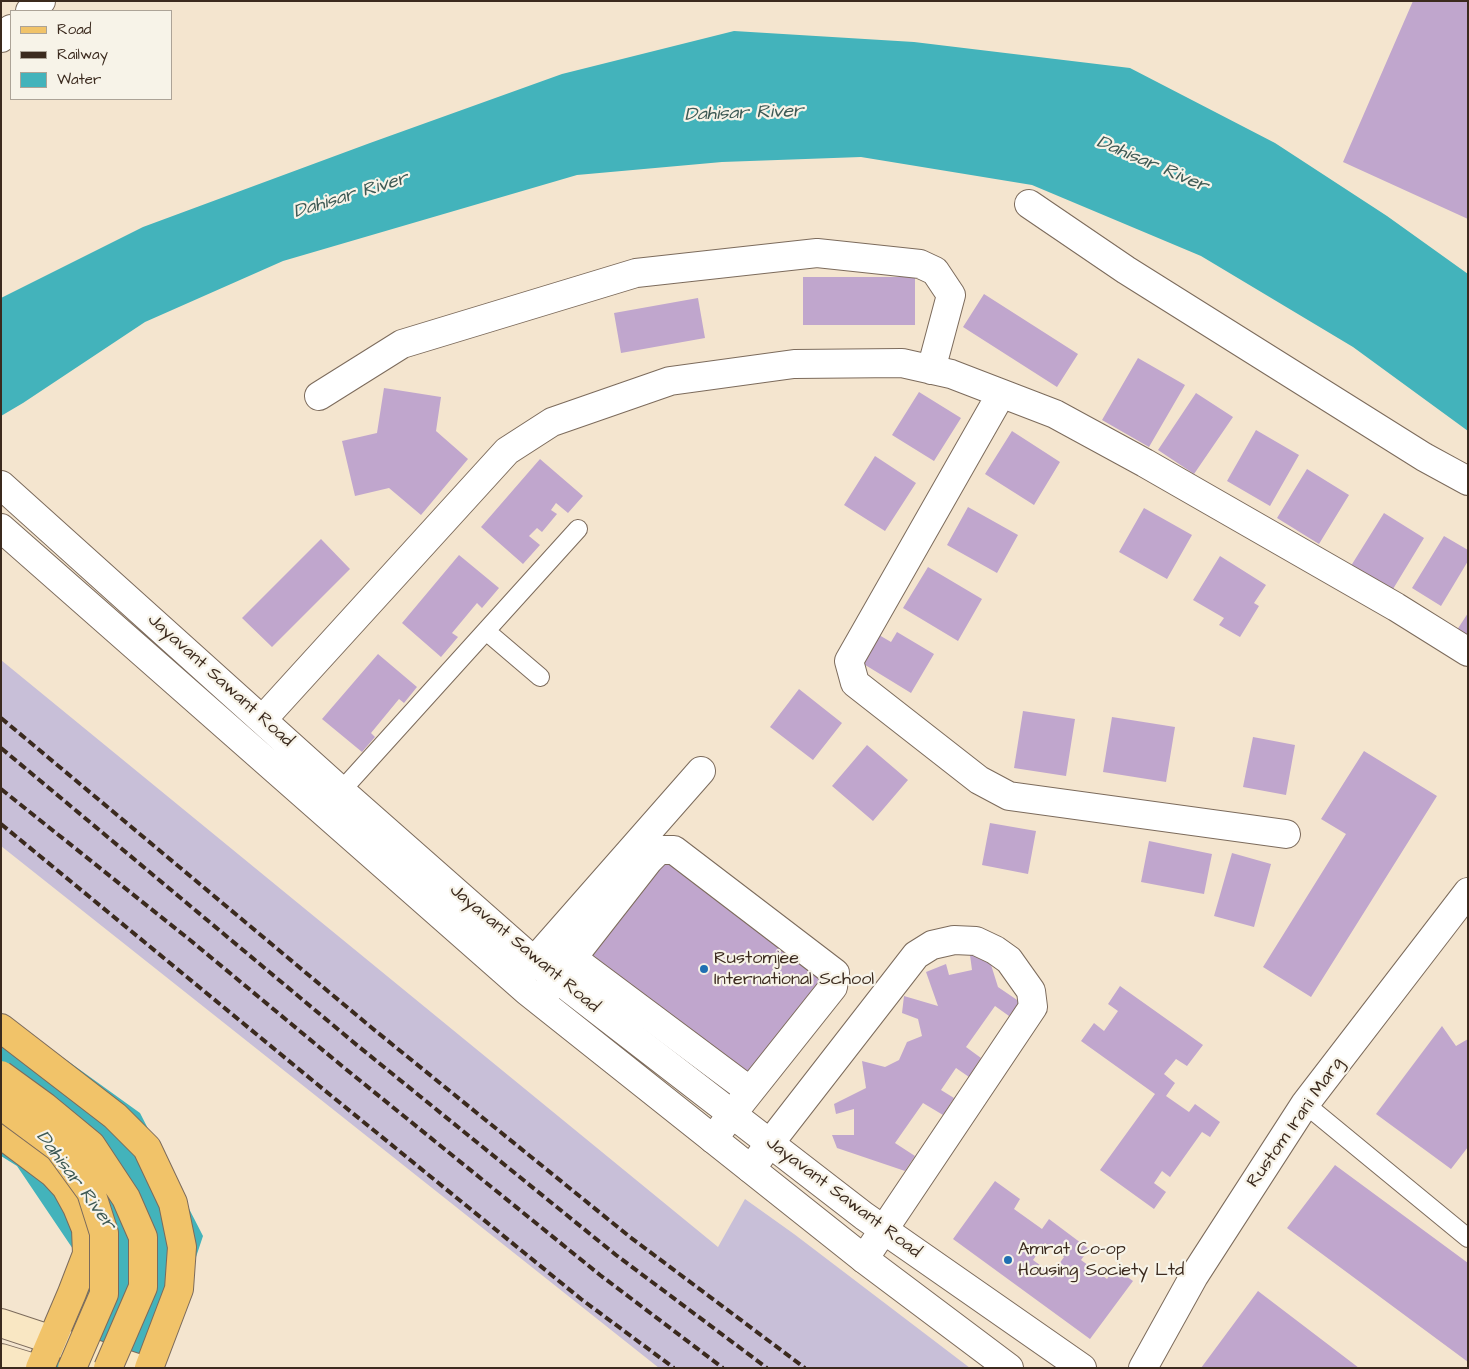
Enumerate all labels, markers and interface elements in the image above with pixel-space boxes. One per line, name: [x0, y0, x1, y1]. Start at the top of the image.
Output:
legend: [10, 10, 172, 100]
text: Road: [57, 19, 91, 40]
text: Railway: [57, 44, 108, 65]
text: Water: [57, 69, 101, 90]
water label: Dahisar River: [684, 101, 804, 127]
water label: Dahisar River: [1093, 131, 1211, 199]
water label: Dahisar River: [291, 168, 411, 224]
street label: Jayavant Sawant Road: [143, 610, 297, 752]
street label: Jayavant Sawant Road: [445, 880, 603, 1018]
place label: Rustomjee International School: [714, 948, 874, 991]
marker: Rustomjee International School: [698, 963, 710, 975]
street label: Rustom Irani Marg: [1243, 1054, 1349, 1192]
water label: Dahisar River: [30, 1127, 120, 1235]
street label: Jayavant Sawant Road: [761, 1133, 925, 1263]
place label: Amrat Co-op Housing Society Ltd: [1018, 1239, 1184, 1282]
marker: Amrat Co-op Housing Society Ltd: [1002, 1254, 1014, 1266]

